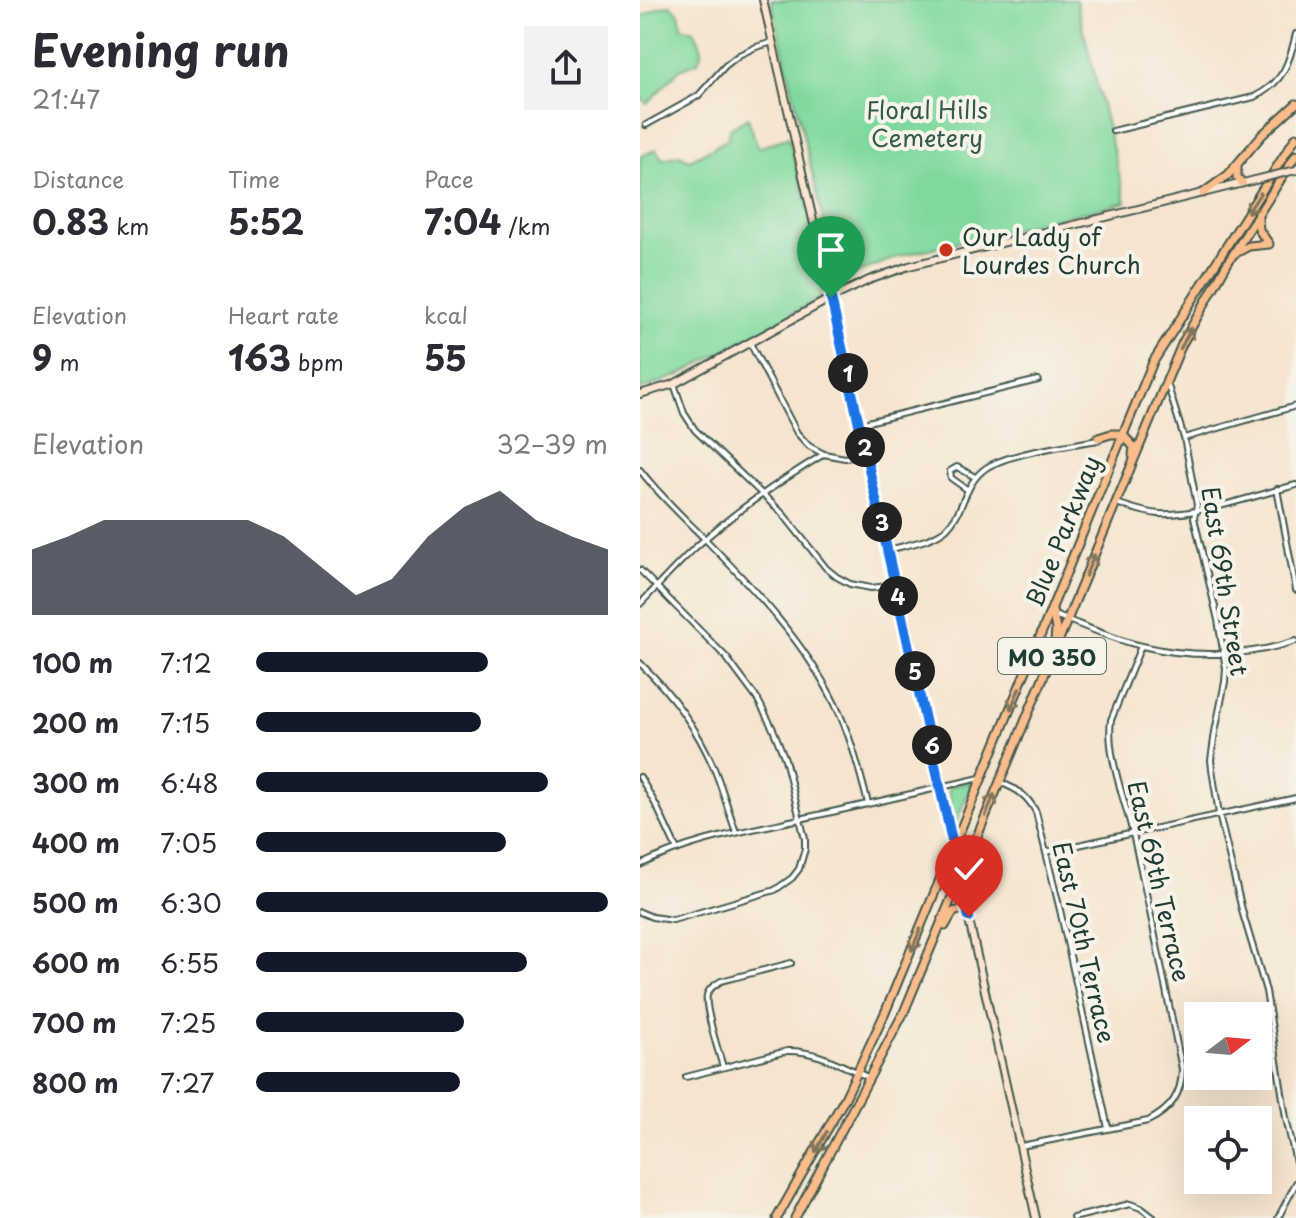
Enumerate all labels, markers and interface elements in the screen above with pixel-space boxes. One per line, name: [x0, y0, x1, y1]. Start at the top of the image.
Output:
text: Evening run: [32, 16, 290, 82]
button: share: [524, 26, 608, 110]
text: 21:47: [32, 79, 100, 118]
park label: Floral Hills Cemetery: [866, 91, 988, 155]
text: Distance: [32, 162, 124, 195]
text: Time: [228, 162, 280, 195]
text: Pace: [424, 162, 474, 195]
one-way arrow: [1246, 191, 1262, 213]
text: 0.83: [32, 195, 109, 247]
text: 5:52: [228, 195, 304, 247]
text: 7:04: [424, 195, 501, 247]
text: km: [109, 209, 149, 242]
text: /km: [501, 209, 551, 242]
pin: [797, 216, 865, 298]
place label: Our Lady of Lourdes Church: [962, 218, 1141, 282]
icon: arrive: [809, 228, 853, 272]
marker: Our Lady of Lourdes Church: [937, 241, 955, 259]
text: Elevation: [32, 298, 127, 331]
text: Heart rate: [228, 298, 339, 331]
text: kcal: [424, 298, 468, 331]
one-way arrow: [1179, 326, 1195, 350]
text: 9: [32, 331, 52, 383]
text: 163: [228, 331, 291, 383]
text: 55: [424, 331, 467, 383]
text: m: [52, 345, 79, 378]
text: bpm: [291, 345, 344, 378]
pin: 1: [828, 353, 868, 393]
text: 1: [843, 356, 853, 389]
text: Elevation: [32, 424, 144, 463]
text: 32–39 m: [496, 424, 608, 463]
pin: 2: [845, 427, 885, 467]
text: 2: [857, 430, 873, 463]
street label: Blue Parkway: [1015, 450, 1109, 612]
street label: East 69th Street: [1193, 484, 1259, 678]
pin: 3: [862, 502, 902, 542]
text: 3: [875, 505, 889, 538]
one-way arrow: [1083, 553, 1098, 578]
pin: 4: [878, 576, 918, 616]
text: 4: [891, 579, 905, 612]
road number: MO 350: [998, 638, 1106, 674]
text: 100 m: [32, 643, 113, 682]
text: 7:12: [160, 643, 212, 682]
pin: 5: [895, 651, 935, 691]
text: 5: [908, 654, 922, 687]
one-way arrow: [1007, 687, 1021, 711]
text: 200 m: [32, 703, 119, 742]
text: 7:15: [160, 703, 210, 742]
pin: 6: [912, 725, 952, 765]
text: 6: [924, 728, 940, 761]
text: 300 m: [32, 763, 120, 802]
text: 6:48: [160, 763, 219, 802]
street label: East 69th Terrace: [1119, 777, 1201, 985]
one-way arrow: [983, 793, 998, 818]
text: 400 m: [32, 823, 120, 862]
text: 7:05: [160, 823, 217, 862]
pin: [935, 835, 1003, 917]
street label: East 70th Terrace: [1044, 838, 1126, 1046]
icon: check: [947, 847, 991, 891]
text: 500 m: [32, 883, 118, 922]
text: 6:30: [160, 883, 222, 922]
one-way arrow: [907, 927, 922, 952]
text: 600 m: [32, 943, 120, 982]
text: 6:55: [160, 943, 219, 982]
north arrow: [1184, 1002, 1272, 1090]
map controls: [1184, 1002, 1272, 1194]
text: 700 m: [32, 1003, 117, 1042]
text: 7:25: [160, 1003, 216, 1042]
text: 800 m: [32, 1063, 119, 1102]
text: 7:27: [160, 1063, 214, 1102]
button: locate: [1184, 1106, 1272, 1194]
one-way arrow: [813, 1130, 829, 1153]

